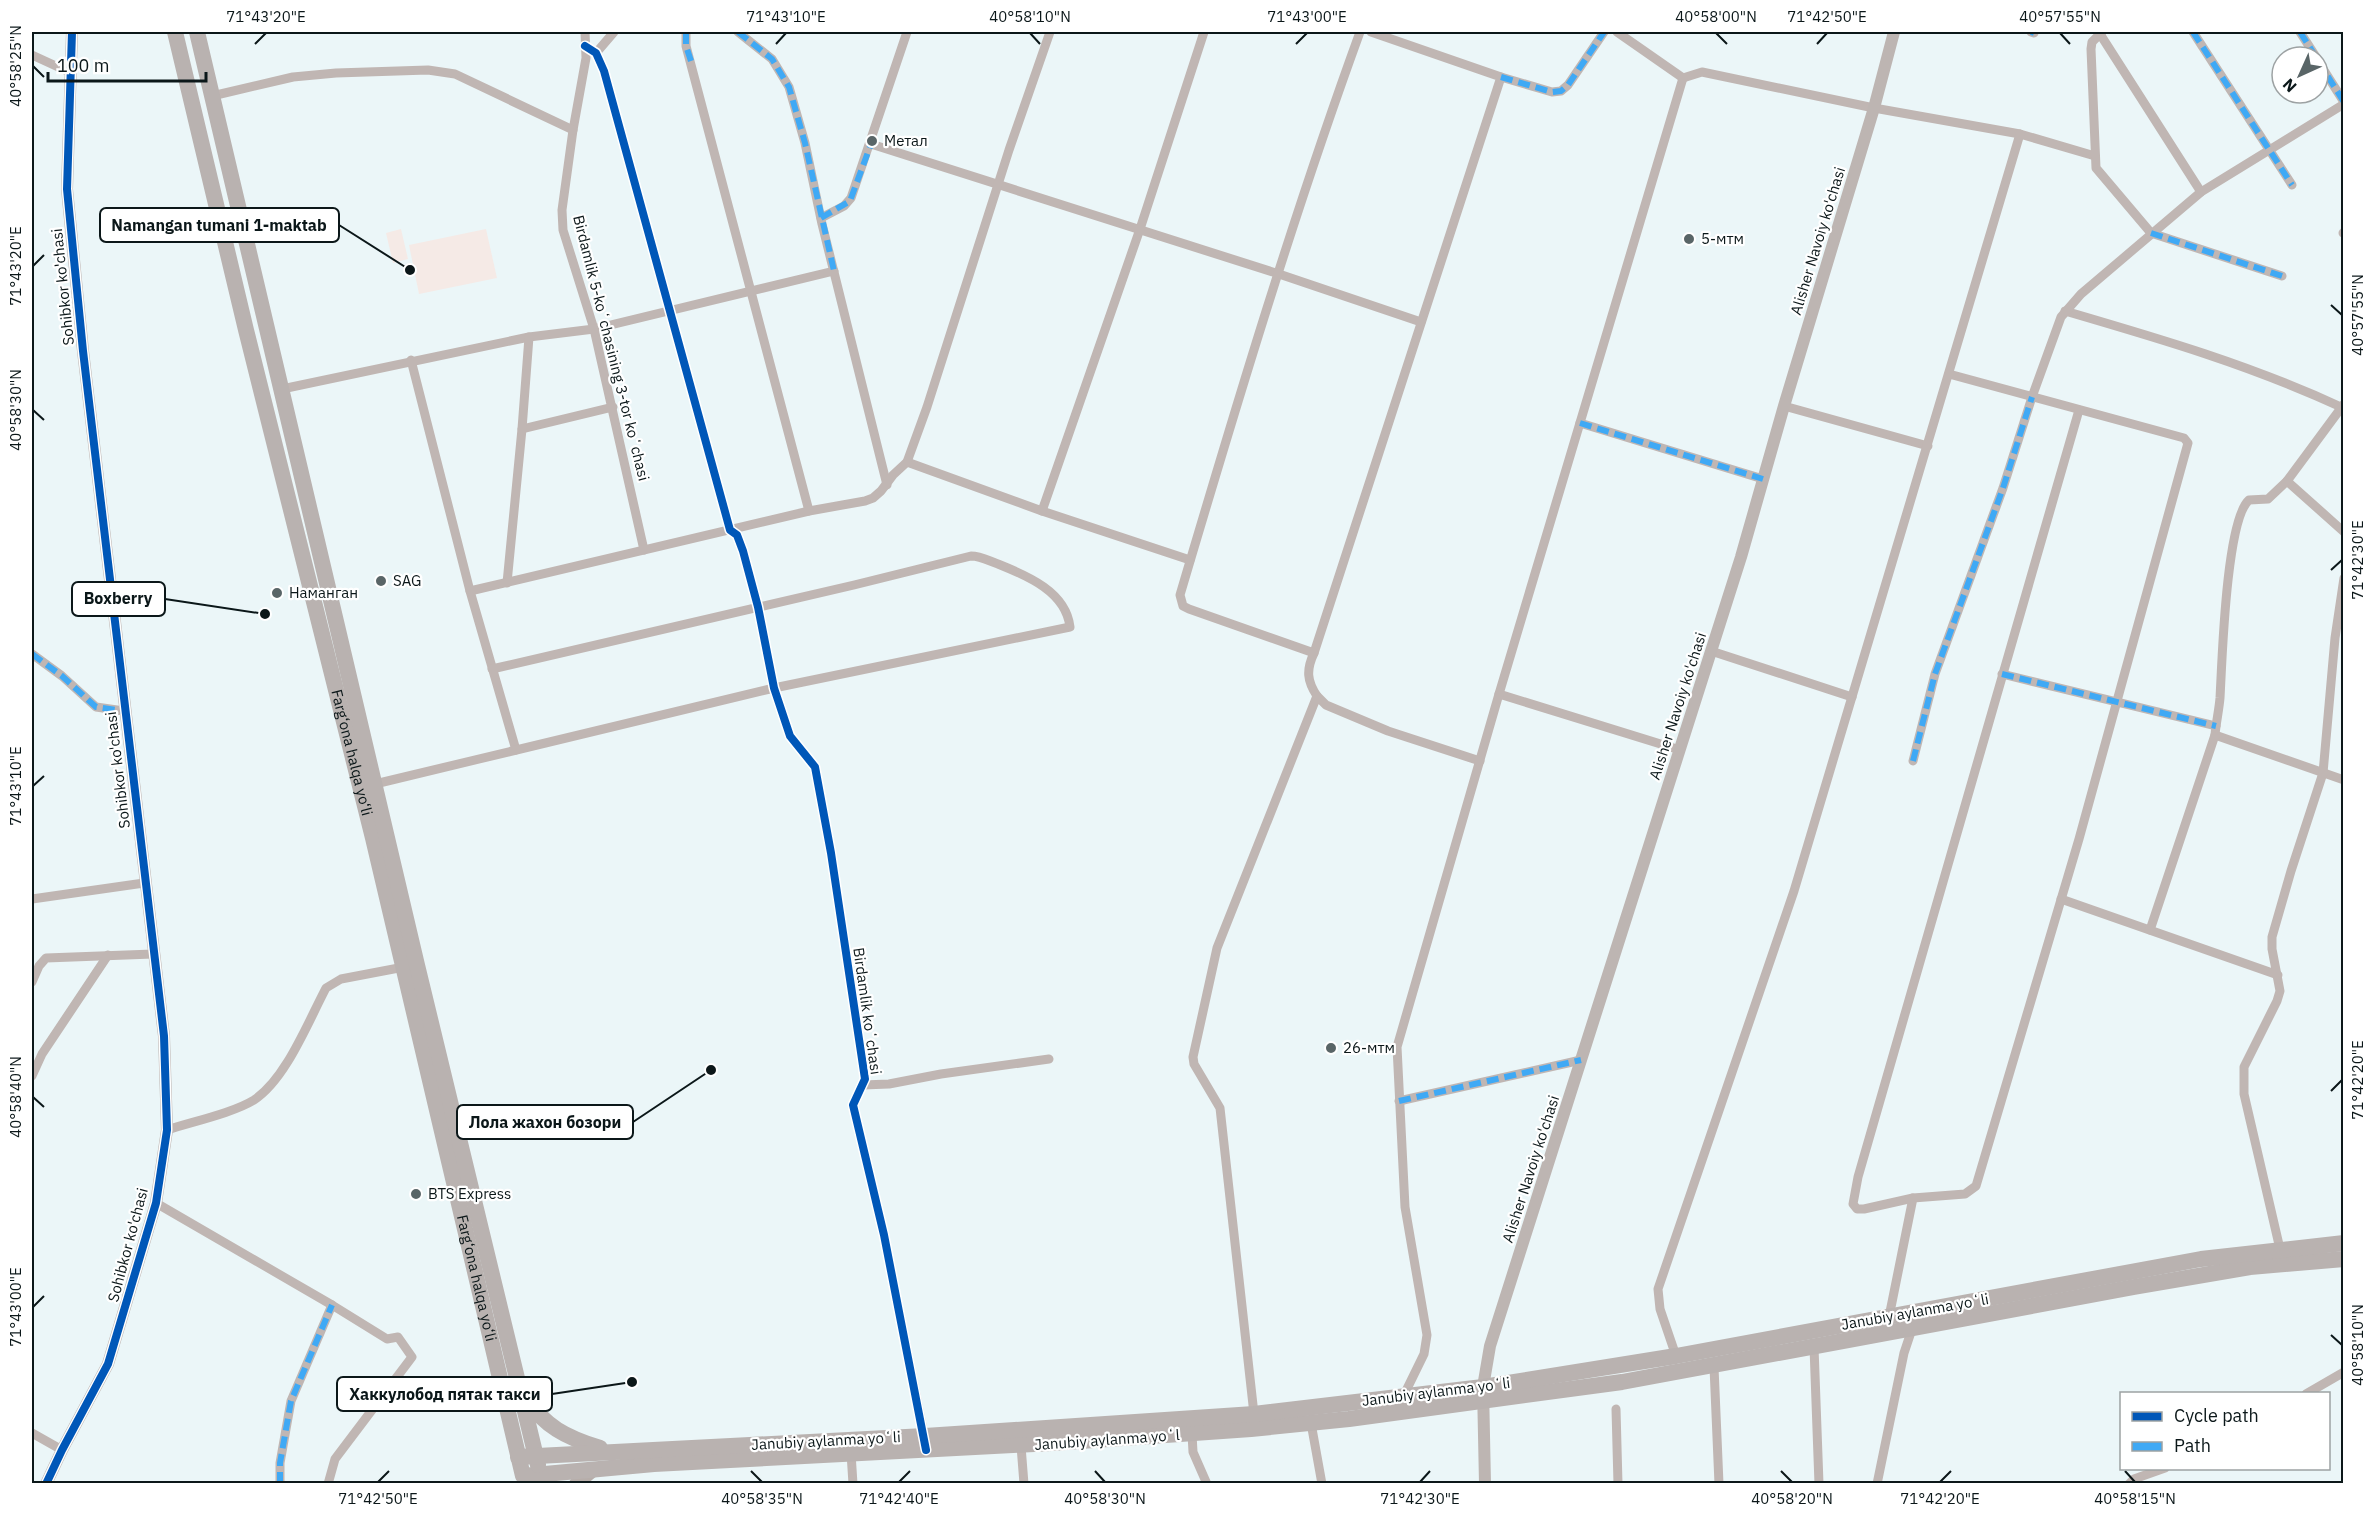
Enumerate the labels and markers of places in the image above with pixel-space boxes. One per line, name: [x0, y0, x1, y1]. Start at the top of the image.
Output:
place label: Метал: [884, 131, 928, 150]
marker: Метал: [865, 134, 879, 148]
callout: Namangan tumani 1-maktab: [100, 208, 339, 242]
place label: 5-мтм: [1701, 229, 1744, 248]
marker: 5-мтм: [1682, 232, 1696, 246]
place label: SAG: [393, 571, 422, 590]
marker: SAG: [374, 574, 388, 588]
callout: Boxberry: [72, 582, 165, 616]
place label: Наманган: [289, 583, 358, 602]
marker: Наманган: [270, 586, 284, 600]
place label: 26-мтм: [1343, 1038, 1395, 1057]
marker: 26-мтм: [1324, 1041, 1338, 1055]
callout: Лола жахон бозори: [457, 1105, 633, 1139]
place label: BTS Express: [428, 1184, 511, 1203]
marker: BTS Express: [409, 1187, 423, 1201]
callout: Хаккулобод пятак такси: [337, 1377, 552, 1411]

